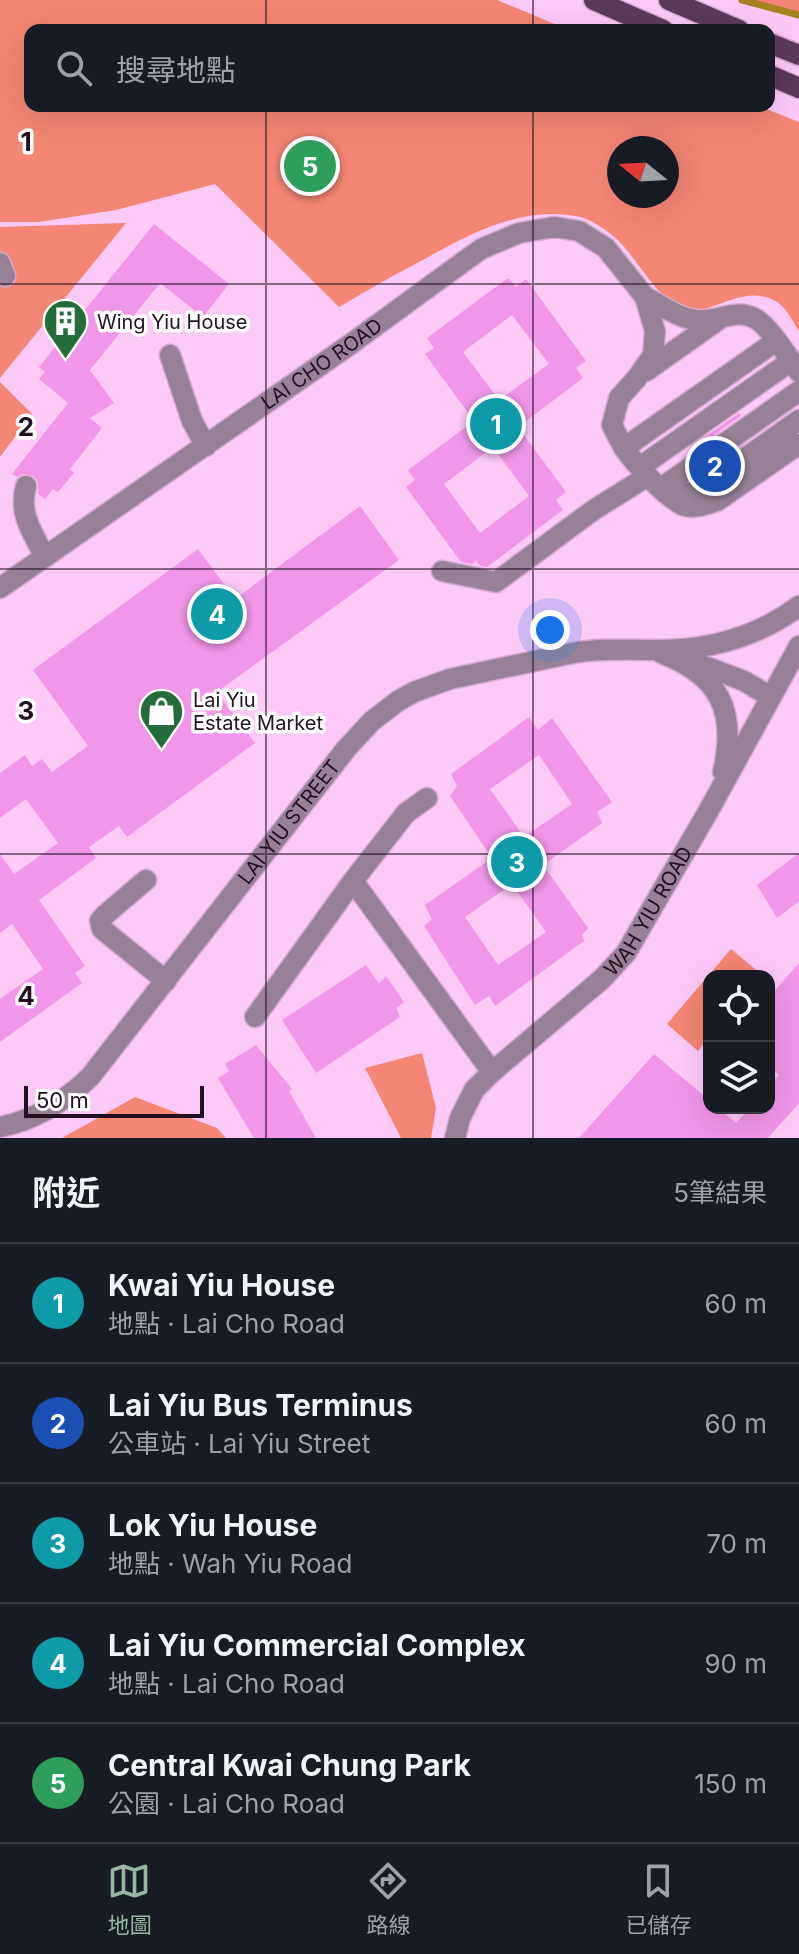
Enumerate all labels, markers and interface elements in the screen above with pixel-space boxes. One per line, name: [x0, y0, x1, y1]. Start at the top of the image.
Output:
search box: [24, 24, 775, 112]
icon: search: [52, 46, 96, 90]
text: 搜尋地點: [116, 52, 236, 88]
text: 1: [20, 126, 32, 157]
pin: 5: [284, 136, 336, 196]
north arrow: [607, 136, 679, 208]
building icon: Wing Yiu House: [42, 298, 90, 361]
place label: Wing Yiu House: [97, 310, 247, 334]
street label: LAI CHO ROAD: [257, 313, 387, 415]
pin: 1: [470, 394, 522, 454]
text: 2: [18, 411, 34, 442]
pin: 2: [689, 436, 741, 496]
pin: 4: [191, 584, 243, 644]
your location: [530, 610, 570, 650]
shop icon: Lai Yiu Estate Market: [138, 688, 186, 751]
place label: Lai Yiu Estate Market: [193, 688, 323, 735]
text: 3: [18, 695, 34, 726]
street label: LAI YIU STREET: [233, 755, 345, 889]
pin: 3: [491, 832, 543, 892]
street label: WAH YIU ROAD: [599, 842, 697, 981]
map controls: [703, 970, 775, 1114]
button: locate: [703, 970, 775, 1042]
text: 4: [17, 980, 35, 1011]
button: layers: [703, 1042, 775, 1114]
scale bar: [24, 1082, 204, 1118]
text: 50 m: [36, 1087, 89, 1113]
text: 附近: [32, 1172, 100, 1213]
text: 5筆結果: [673, 1177, 767, 1208]
text: Kwai Yiu House: [108, 1267, 335, 1303]
text: 1: [52, 1288, 64, 1319]
text: 60 m: [704, 1288, 767, 1319]
text: 地點 · Lai Cho Road: [108, 1308, 345, 1339]
text: Lai Yiu Bus Terminus: [108, 1387, 413, 1423]
text: 2: [50, 1408, 66, 1439]
text: 60 m: [704, 1408, 767, 1439]
text: 公車站 · Lai Yiu Street: [108, 1428, 370, 1459]
text: Lok Yiu House: [108, 1507, 317, 1543]
text: 3: [50, 1528, 66, 1559]
text: 70 m: [706, 1528, 767, 1559]
text: 地點 · Wah Yiu Road: [108, 1548, 352, 1579]
text: Lai Yiu Commercial Complex: [108, 1627, 526, 1663]
text: 4: [49, 1648, 67, 1679]
text: 90 m: [704, 1648, 767, 1679]
text: 地點 · Lai Cho Road: [108, 1668, 345, 1699]
text: Central Kwai Chung Park: [108, 1747, 471, 1783]
text: 5: [50, 1768, 66, 1799]
text: 150 m: [694, 1768, 767, 1799]
text: 公園 · Lai Cho Road: [108, 1788, 345, 1819]
tab: 地圖: [107, 1859, 152, 1939]
tab: 路線: [366, 1859, 411, 1939]
tab: 已儲存: [625, 1859, 692, 1939]

